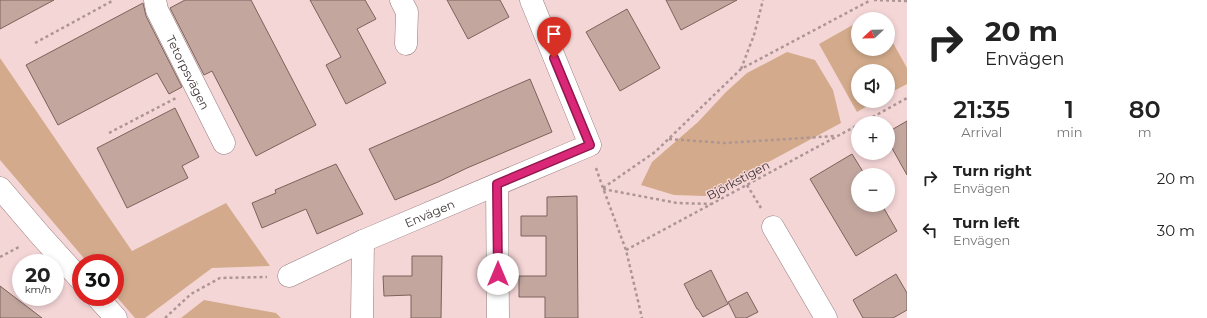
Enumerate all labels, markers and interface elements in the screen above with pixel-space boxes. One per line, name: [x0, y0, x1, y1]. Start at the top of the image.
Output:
north arrow: [851, 12, 895, 56]
map controls: [851, 12, 895, 212]
text: 20 m: [985, 14, 1058, 48]
icon: right: [919, 16, 971, 68]
pin: [537, 17, 571, 58]
icon: arrive: [543, 23, 565, 45]
street label: Tetorpsvägen: [163, 33, 213, 112]
text: Envägen: [985, 48, 1064, 70]
button: sound: [851, 64, 895, 108]
text: 21:35: [953, 95, 1010, 124]
text: 1: [1065, 95, 1074, 124]
text: 80: [1129, 95, 1161, 124]
button: +: [851, 116, 895, 160]
text: Arrival: [961, 124, 1002, 140]
text: min: [1056, 124, 1082, 140]
text: m: [1138, 124, 1152, 140]
street label: Björkstigen: [704, 157, 772, 203]
text: Turn right: [953, 161, 1032, 180]
icon: right: [919, 167, 941, 189]
button: −: [851, 168, 895, 212]
text: 20 m: [1157, 169, 1195, 188]
text: Envägen: [953, 180, 1010, 196]
street label: Envägen: [402, 196, 457, 230]
text: Turn left: [953, 213, 1020, 232]
icon: left: [919, 219, 941, 241]
text: 30 m: [1157, 221, 1195, 240]
text: Envägen: [953, 232, 1010, 248]
position arrow: [477, 253, 519, 295]
speed limit sign: 30: [72, 254, 124, 306]
text: 20: [25, 263, 51, 287]
text: km/h: [25, 283, 51, 296]

